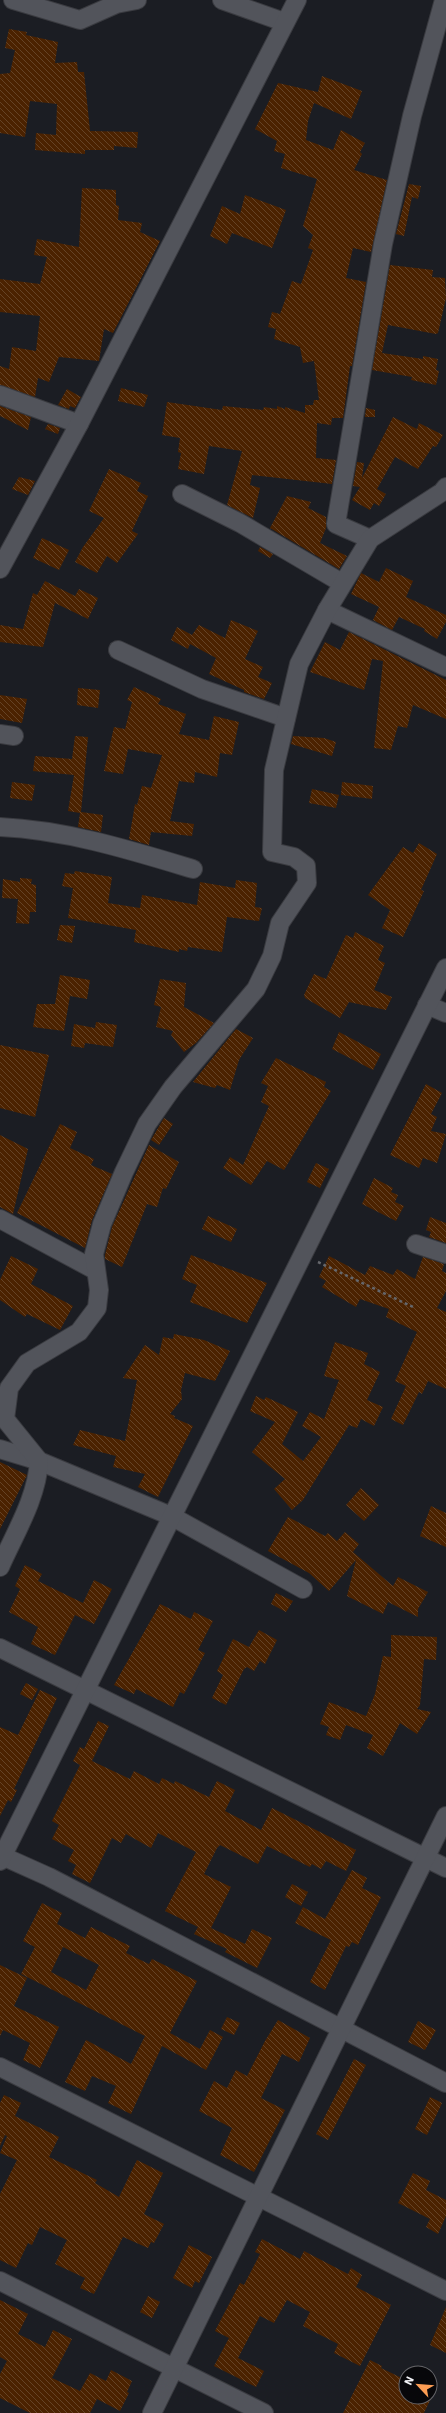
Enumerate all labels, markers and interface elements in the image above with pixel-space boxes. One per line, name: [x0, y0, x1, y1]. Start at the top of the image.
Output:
north arrow: [398, 2365, 438, 2405]
text: N: [401, 2374, 417, 2387]

